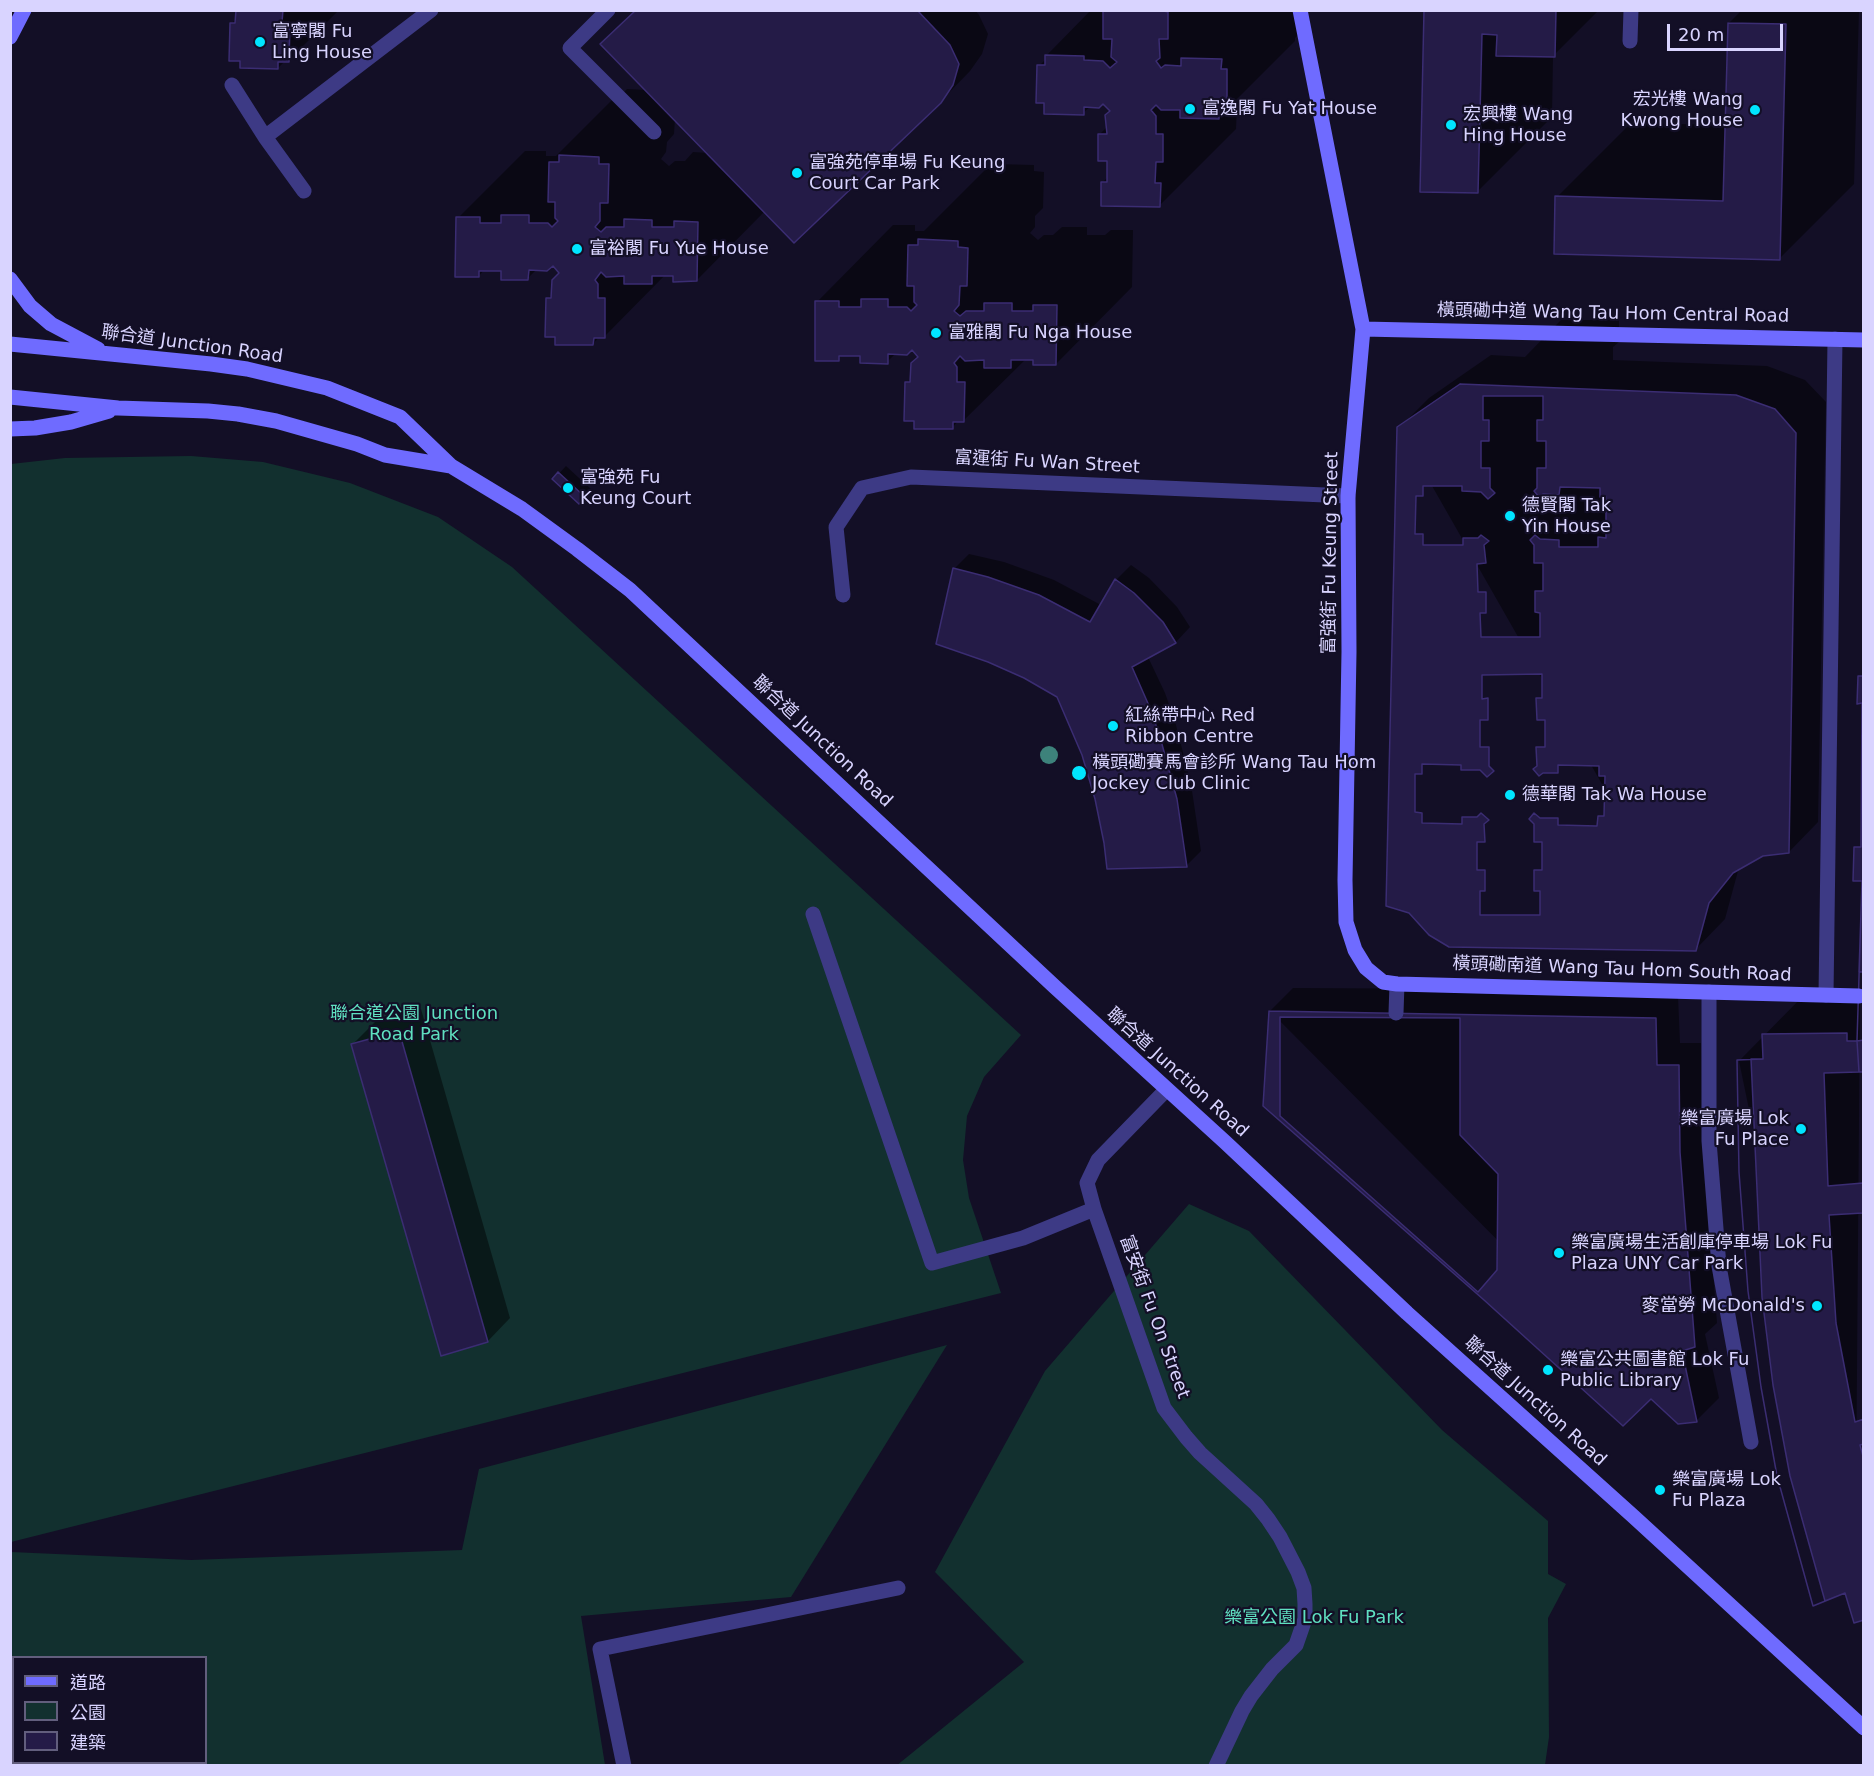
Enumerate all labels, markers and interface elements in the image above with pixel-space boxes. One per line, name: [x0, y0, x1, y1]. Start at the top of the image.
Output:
scale bar: [1670, 12, 1786, 50]
place label: 富寧閣 Fu Ling House: [272, 21, 372, 63]
text: 20 m: [1678, 24, 1724, 45]
marker: 富寧閣 Fu Ling House: [253, 35, 267, 49]
place label: 宏光樓 Wang Kwong House: [1620, 89, 1743, 132]
place label: 富逸閣 Fu Yat House: [1202, 98, 1377, 120]
marker: 富逸閣 Fu Yat House: [1183, 102, 1197, 116]
marker: 宏光樓 Wang Kwong House: [1748, 103, 1762, 117]
place label: 宏興樓 Wang Hing House: [1463, 104, 1573, 146]
marker: 宏興樓 Wang Hing House: [1444, 118, 1458, 132]
place label: 富強苑停車場 Fu Keung Court Car Park: [809, 152, 1005, 195]
marker: 富強苑停車場 Fu Keung Court Car Park: [790, 166, 804, 180]
place label: 富裕閣 Fu Yue House: [589, 238, 769, 260]
marker: 富裕閣 Fu Yue House: [570, 242, 584, 256]
street label: 橫頭磡中道 Wang Tau Hom Central Road: [1437, 300, 1789, 328]
street label: 聯合道 Junction Road: [100, 322, 284, 368]
place label: 富雅閣 Fu Nga House: [948, 322, 1132, 344]
marker: 富雅閣 Fu Nga House: [929, 326, 943, 340]
street label: 富運街 Fu Wan Street: [954, 447, 1140, 479]
street label: 富強街 Fu Keung Street: [1318, 451, 1344, 655]
place label: 富強苑 Fu Keung Court: [580, 467, 691, 510]
marker: 富強苑 Fu Keung Court: [561, 481, 575, 495]
place label: 德賢閣 Tak Yin House: [1522, 495, 1611, 538]
marker: 德賢閣 Tak Yin House: [1503, 509, 1517, 523]
street label: 聯合道 Junction Road: [748, 672, 896, 812]
place label: 紅絲帶中心 Red Ribbon Centre: [1125, 705, 1255, 748]
marker: 紅絲帶中心 Red Ribbon Centre: [1106, 719, 1120, 733]
place label: 橫頭磡賽馬會診所 Wang Tau Hom Jockey Club Clinic: [1092, 752, 1376, 795]
marker: 橫頭磡賽馬會診所 Wang Tau Hom Jockey Club Clinic: [1070, 764, 1088, 782]
place label: 德華閣 Tak Wa House: [1522, 784, 1707, 806]
marker: 德華閣 Tak Wa House: [1503, 788, 1517, 802]
street label: 橫頭磡南道 Wang Tau Hom South Road: [1452, 953, 1792, 987]
park label: 聯合道公園 Junction Road Park: [330, 1003, 498, 1046]
street label: 聯合道 Junction Road: [1102, 1004, 1252, 1142]
place label: 樂富廣場 Lok Fu Place: [1680, 1108, 1789, 1150]
marker: 樂富廣場 Lok Fu Place: [1794, 1122, 1808, 1136]
street label: 富安街 Fu On Street: [1114, 1232, 1194, 1402]
place label: 樂富廣場生活創庫停車場 Lok Fu Plaza UNY Car Park: [1571, 1232, 1832, 1274]
marker: 樂富廣場生活創庫停車場 Lok Fu Plaza UNY Car Park: [1552, 1246, 1566, 1260]
place label: 麥當勞 McDonald's: [1642, 1295, 1805, 1317]
marker: 麥當勞 McDonald's: [1810, 1299, 1824, 1313]
street label: 聯合道 Junction Road: [1460, 1333, 1610, 1471]
place label: 樂富公共圖書館 Lok Fu Public Library: [1560, 1349, 1749, 1392]
marker: 樂富公共圖書館 Lok Fu Public Library: [1541, 1363, 1555, 1377]
place label: 樂富廣場 Lok Fu Plaza: [1672, 1469, 1781, 1512]
marker: 樂富廣場 Lok Fu Plaza: [1653, 1483, 1667, 1497]
park label: 樂富公園 Lok Fu Park: [1224, 1607, 1404, 1629]
legend: [12, 1656, 207, 1764]
text: 道路: [70, 1672, 106, 1693]
text: 公園: [70, 1702, 106, 1723]
text: 建築: [70, 1732, 106, 1753]

